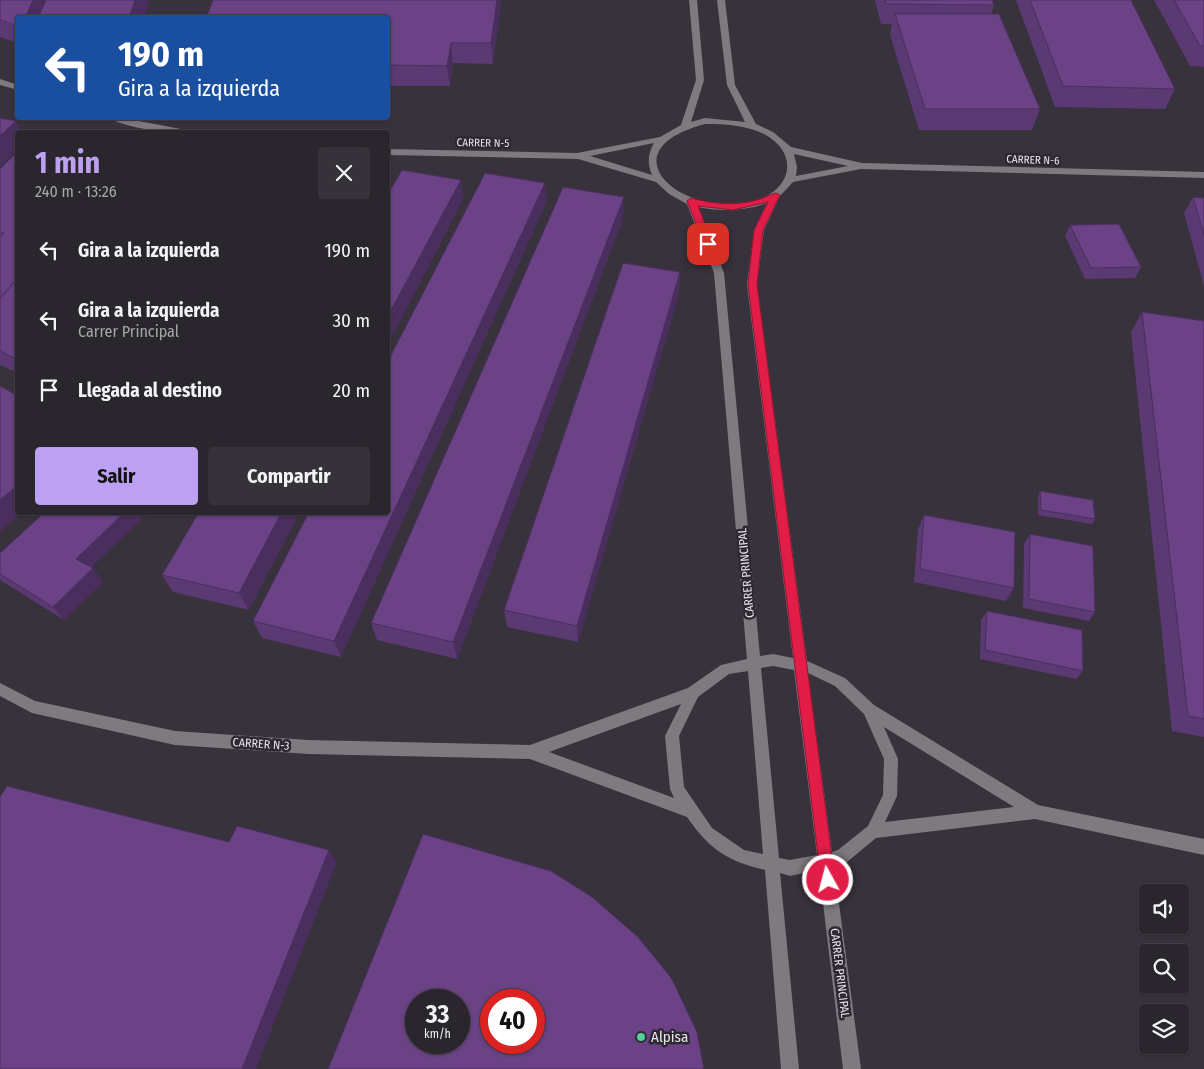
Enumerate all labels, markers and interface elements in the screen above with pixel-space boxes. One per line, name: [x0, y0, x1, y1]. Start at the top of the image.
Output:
text: 190 m: [118, 33, 204, 75]
icon: left: [35, 35, 100, 100]
text: Gira a la izquierda: [118, 75, 280, 102]
street label: CARRER N-5: [456, 136, 510, 150]
text: 1 min: [35, 145, 100, 181]
button: close: [318, 147, 370, 199]
street label: CARRER N-6: [1006, 153, 1060, 167]
text: 240 m · 13:26: [35, 182, 117, 201]
pin: [687, 223, 729, 265]
icon: arrive: [694, 230, 722, 258]
icon: left: [35, 236, 63, 264]
text: Gira a la izquierda: [78, 239, 220, 262]
text: 190 m: [324, 239, 370, 262]
text: Gira a la izquierda: [78, 299, 220, 322]
icon: left: [35, 306, 63, 334]
text: 30 m: [332, 309, 370, 332]
text: Carrer Principal: [78, 322, 179, 341]
icon: arrive: [35, 376, 63, 404]
text: Llegada al destino: [78, 379, 222, 402]
text: 20 m: [333, 379, 370, 402]
button: Salir: [35, 447, 198, 505]
button: Compartir: [208, 447, 370, 505]
street label: CARRER PRINCIPAL: [735, 527, 757, 619]
street label: CARRER N-3: [232, 735, 290, 753]
position arrow: [801, 853, 853, 905]
map controls: [1139, 884, 1189, 1054]
button: sound: [1139, 884, 1189, 934]
street label: CARRER PRINCIPAL: [828, 927, 853, 1019]
button: search: [1139, 944, 1189, 994]
speed limit sign: 40: [480, 989, 545, 1054]
text: 33: [426, 1000, 449, 1030]
button: layers: [1139, 1004, 1189, 1054]
text: km/h: [424, 1027, 451, 1041]
place label: Alpisa: [651, 1028, 688, 1046]
marker: Alpisa: [635, 1031, 647, 1043]

